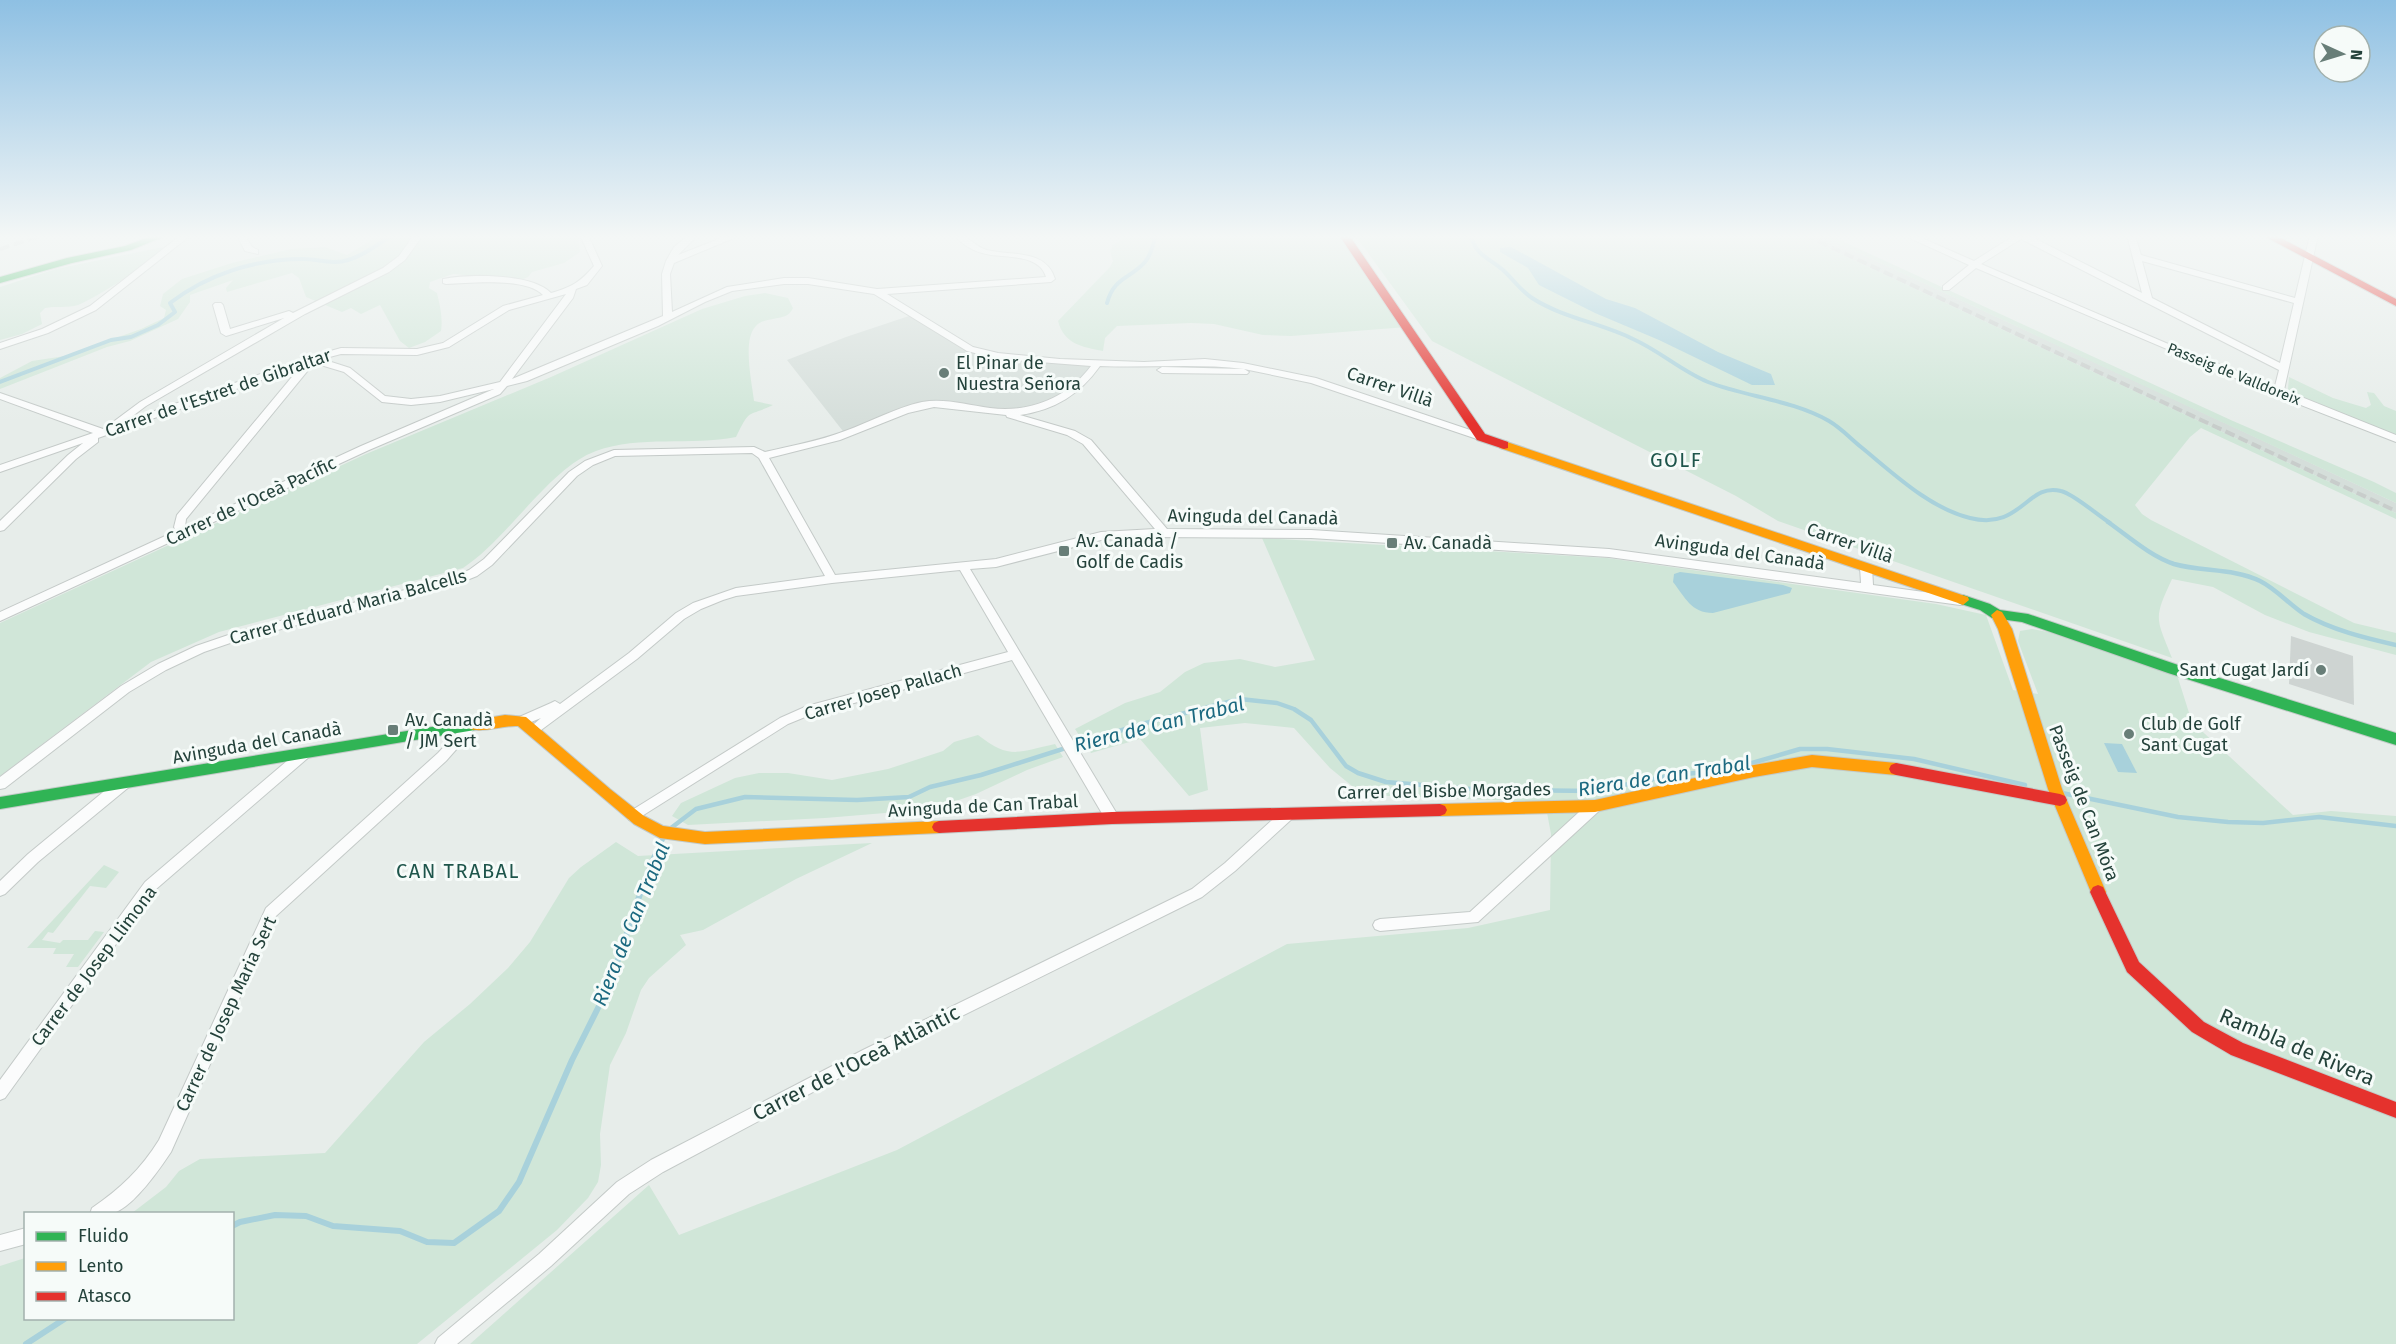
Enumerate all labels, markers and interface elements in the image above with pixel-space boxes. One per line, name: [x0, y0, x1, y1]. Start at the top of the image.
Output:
north arrow: [2312, 24, 2372, 84]
text: N: [2347, 49, 2366, 61]
street label: Passeig de Valldoreix: [2165, 339, 2304, 409]
street label: Carrer de l'Estret de Gibraltar: [102, 344, 334, 442]
place label: El Pinar de Nuestra Señora: [956, 352, 1081, 395]
street label: Carrer Villà: [1344, 362, 1436, 412]
marker: El Pinar de Nuestra Señora: [937, 366, 951, 380]
district label: GOLF: [1650, 448, 1702, 472]
street label: Carrer de l'Oceà Pacífic: [162, 452, 340, 550]
street label: Avinguda del Canadà: [1167, 505, 1339, 529]
street label: Carrer Villà: [1804, 518, 1896, 568]
street label: Avinguda del Canadà: [1654, 529, 1826, 575]
place label: Av. Canadà / Golf de Cadis: [1076, 530, 1183, 573]
place label: Av. Canadà: [1404, 532, 1492, 554]
marker: Av. Canadà: [1385, 536, 1399, 550]
marker: Av. Canadà / Golf de Cadis: [1057, 544, 1071, 558]
street label: Carrer d'Eduard Maria Balcells: [227, 565, 469, 649]
street label: Carrer Josep Pallach: [802, 659, 964, 725]
place label: Sant Cugat Jardí: [2179, 659, 2309, 681]
marker: Sant Cugat Jardí: [2314, 663, 2328, 677]
water label: Riera de Can Trabal: [1072, 691, 1246, 757]
place label: Av. Canadà / JM Sert: [405, 709, 493, 752]
place label: Club de Golf Sant Cugat: [2141, 713, 2243, 756]
street label: Avinguda del Canadà: [171, 717, 343, 769]
street label: Passeig de Can Móra: [2044, 722, 2124, 884]
marker: Av. Canadà / JM Sert: [386, 723, 400, 737]
marker: Club de Golf Sant Cugat: [2122, 727, 2136, 741]
water label: Riera de Can Trabal: [1576, 751, 1752, 801]
street label: Carrer del Bisbe Morgades: [1337, 778, 1551, 804]
street label: Avinguda de Can Trabal: [887, 790, 1079, 822]
water label: Riera de Can Trabal: [587, 839, 675, 1009]
district label: CAN TRABAL: [396, 859, 520, 883]
street label: Carrer de Josep Llimona: [27, 882, 161, 1050]
street label: Carrer de Josep Maria Sert: [171, 912, 281, 1115]
street label: Carrer de l'Oceà Atlàntic: [748, 999, 964, 1127]
street label: Rambla de Rivera: [2215, 1003, 2379, 1091]
legend: [24, 1212, 234, 1320]
text: Fluido: [78, 1225, 129, 1247]
text: Lento: [78, 1255, 124, 1277]
text: Atasco: [78, 1285, 131, 1307]

